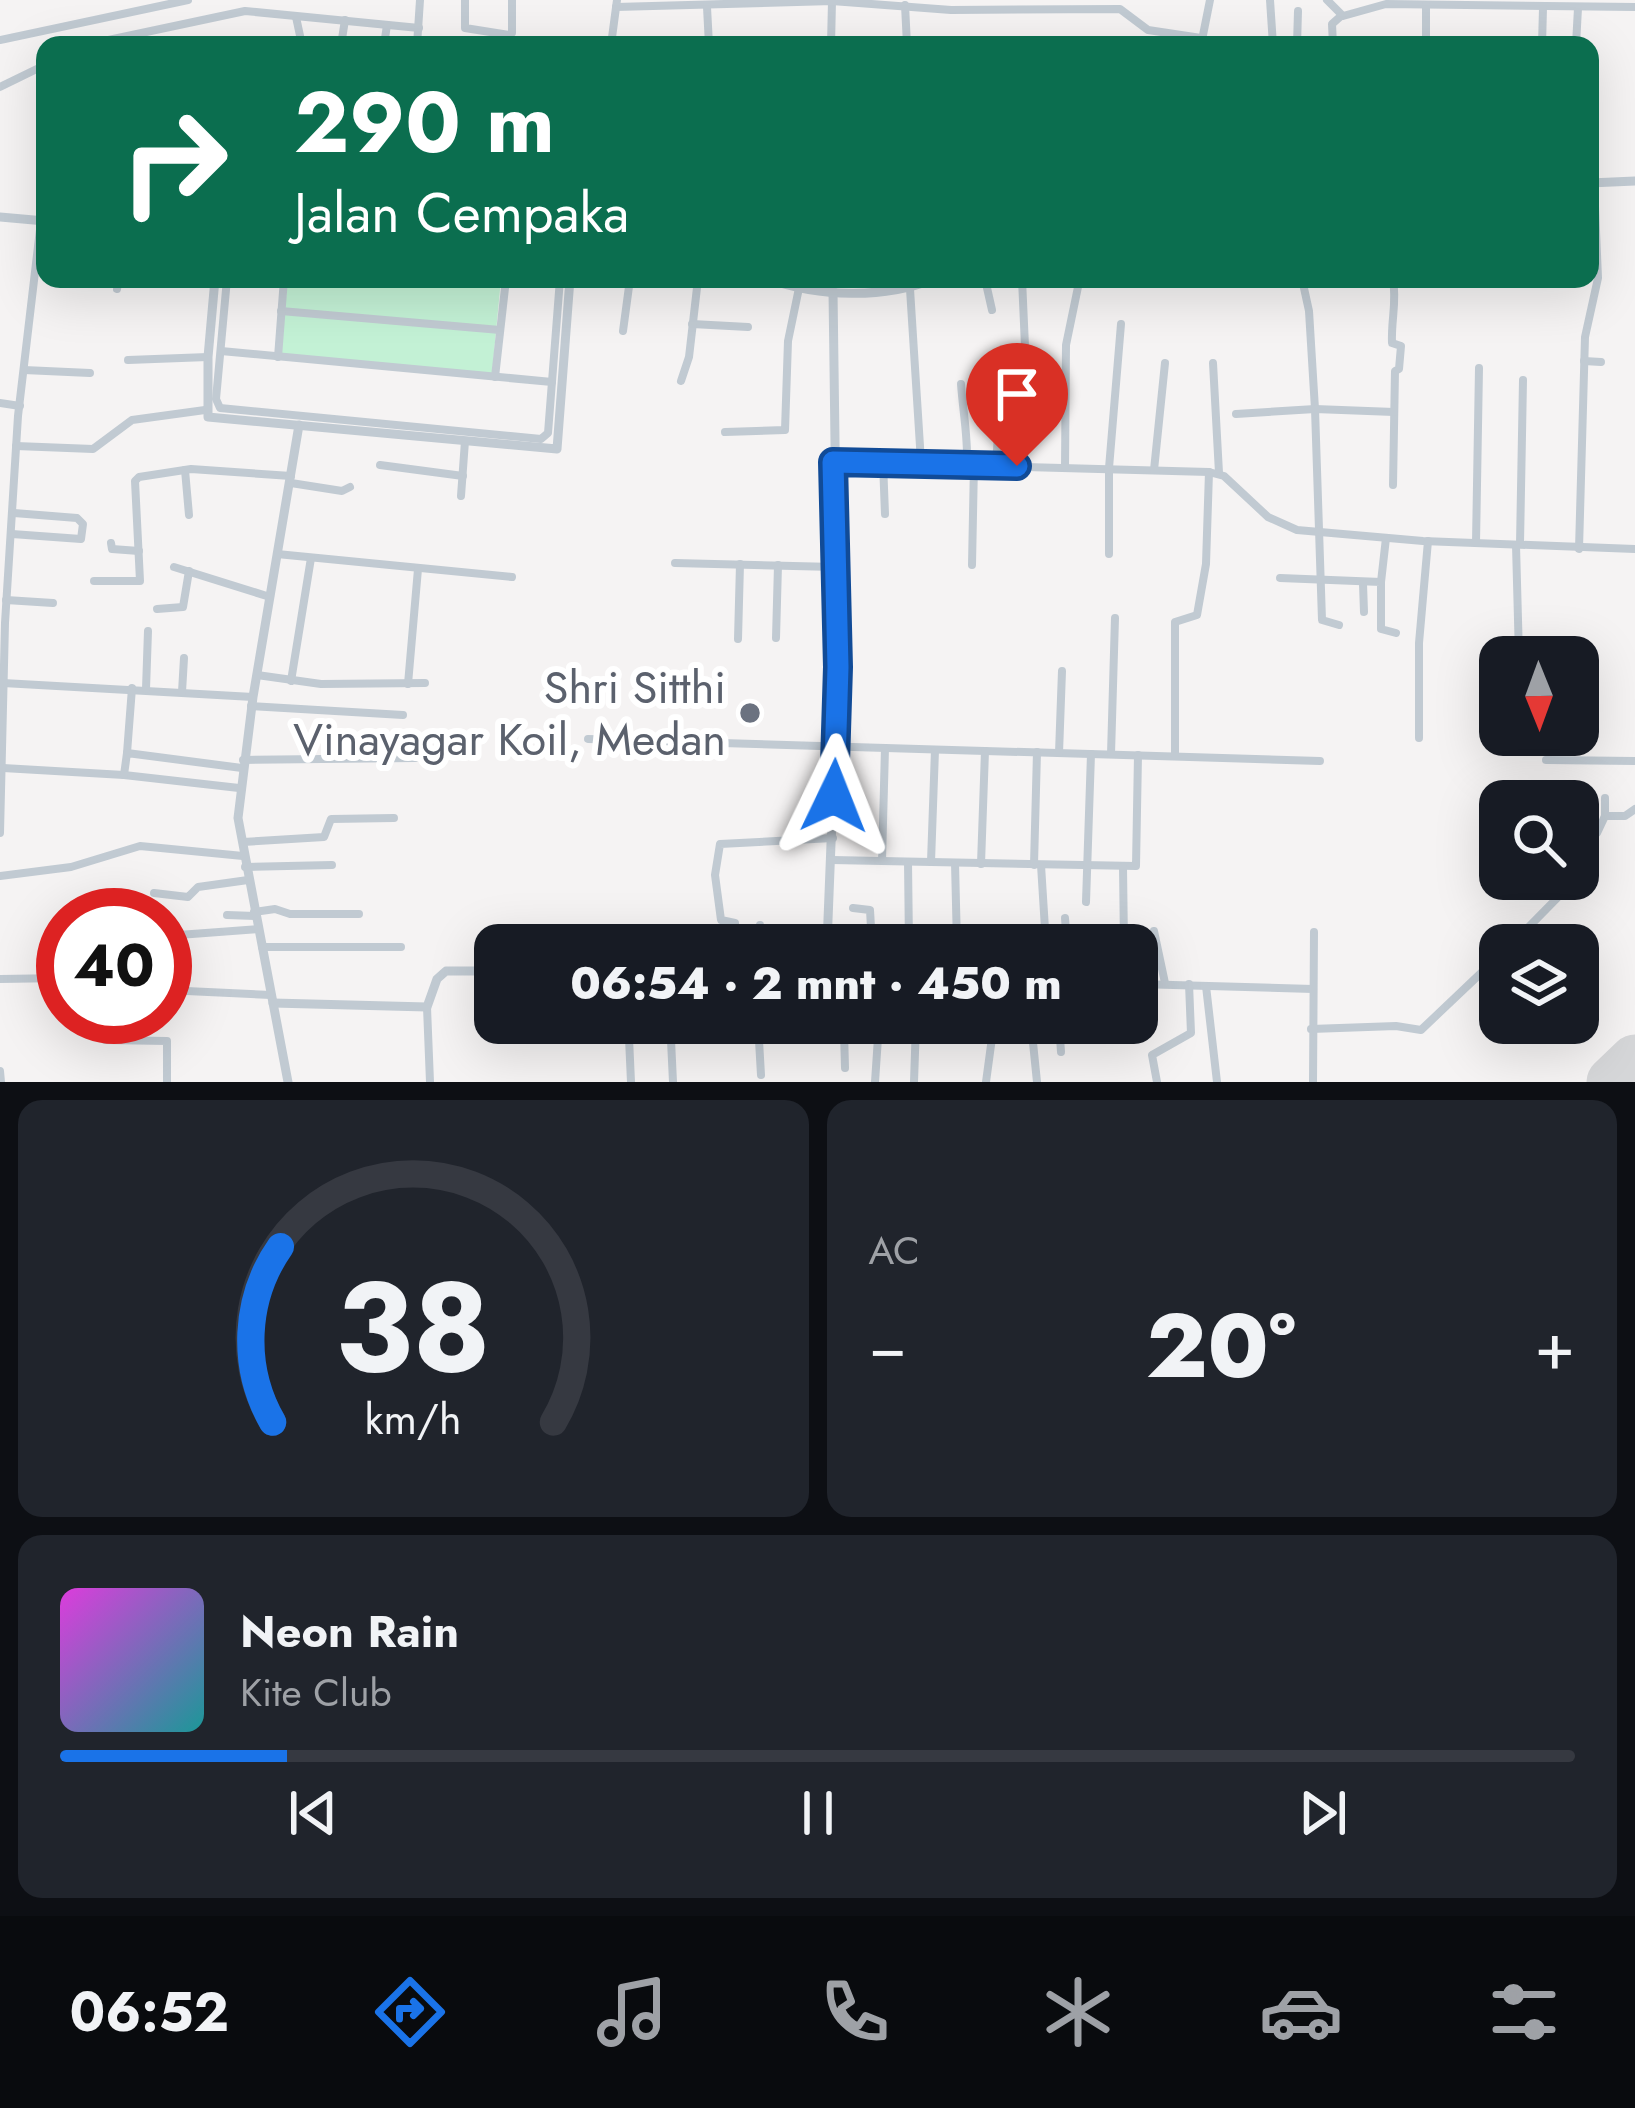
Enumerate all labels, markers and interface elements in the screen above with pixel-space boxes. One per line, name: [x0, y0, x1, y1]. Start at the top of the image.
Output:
text: 290 m: [294, 62, 555, 184]
icon: right: [96, 84, 252, 240]
text: Jalan Cempaka: [294, 174, 629, 252]
pin: [966, 343, 1068, 466]
icon: arrive: [984, 361, 1050, 427]
north arrow: [1479, 636, 1599, 756]
map controls: [1479, 636, 1599, 1044]
place label: Shri Sitthi Vinayagar Koil, Medan: [293, 655, 726, 772]
marker: Shri Sitthi Vinayagar Koil, Medan: [737, 700, 763, 726]
position arrow: [771, 733, 897, 859]
button: search: [1479, 780, 1599, 900]
speed limit sign: 40: [36, 888, 192, 1044]
button: layers: [1479, 924, 1599, 1044]
text: 06:54 · 2 mnt · 450 m: [570, 951, 1062, 1016]
text: AC: [869, 1222, 920, 1279]
text: 38: [335, 1237, 491, 1418]
text: 20°: [1146, 1281, 1296, 1411]
text: −: [869, 1298, 907, 1394]
text: +: [1534, 1298, 1575, 1394]
text: km/h: [365, 1387, 462, 1449]
text: Neon Rain: [240, 1599, 459, 1664]
text: Kite Club: [240, 1664, 392, 1721]
icon: previous: [280, 1780, 346, 1846]
icon: pause: [785, 1780, 851, 1846]
icon: next: [1290, 1780, 1356, 1846]
icon: directions: [368, 1970, 452, 2054]
icon: music: [590, 1970, 674, 2054]
icon: phone: [813, 1970, 897, 2054]
icon: climate: [1036, 1970, 1120, 2054]
icon: car: [1259, 1970, 1343, 2054]
icon: filters: [1482, 1970, 1566, 2054]
text: 06:52: [69, 1973, 229, 2051]

